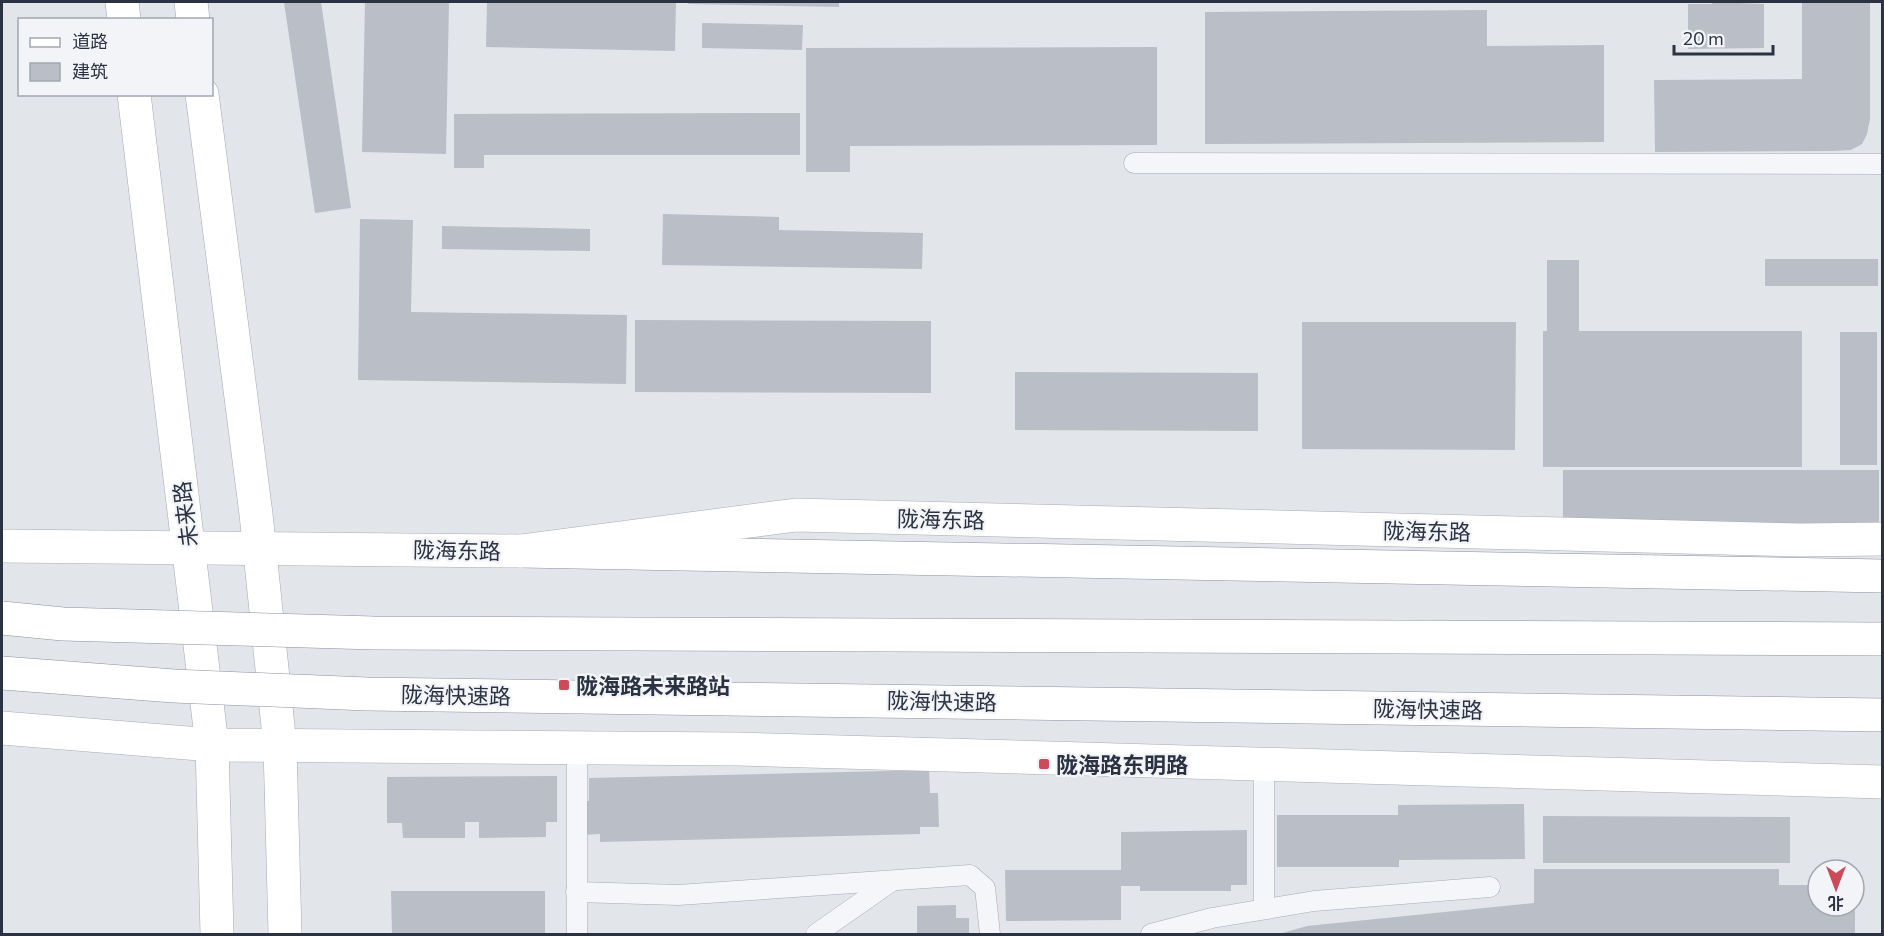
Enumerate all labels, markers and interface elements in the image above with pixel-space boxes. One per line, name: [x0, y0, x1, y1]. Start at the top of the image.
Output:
legend: [18, 18, 213, 96]
scale bar: [1674, 18, 1773, 56]
text: 20 m: [1683, 27, 1724, 49]
text: 道路: [72, 30, 108, 52]
text: 建筑: [72, 60, 108, 82]
street label: 未来路: [168, 480, 202, 548]
street label: 陇海东路: [897, 505, 985, 533]
street label: 陇海东路: [1383, 517, 1471, 545]
street label: 陇海东路: [413, 536, 501, 564]
place label: 陇海路未来路站: [576, 672, 730, 699]
marker: 陇海路未来路站: [557, 678, 571, 692]
street label: 陇海快速路: [401, 681, 511, 709]
street label: 陇海快速路: [887, 687, 997, 715]
street label: 陇海快速路: [1373, 695, 1483, 723]
place label: 陇海路东明路: [1056, 751, 1188, 778]
marker: 陇海路东明路: [1037, 757, 1051, 771]
north arrow: [1806, 858, 1866, 918]
text: 北: [1828, 894, 1844, 913]

